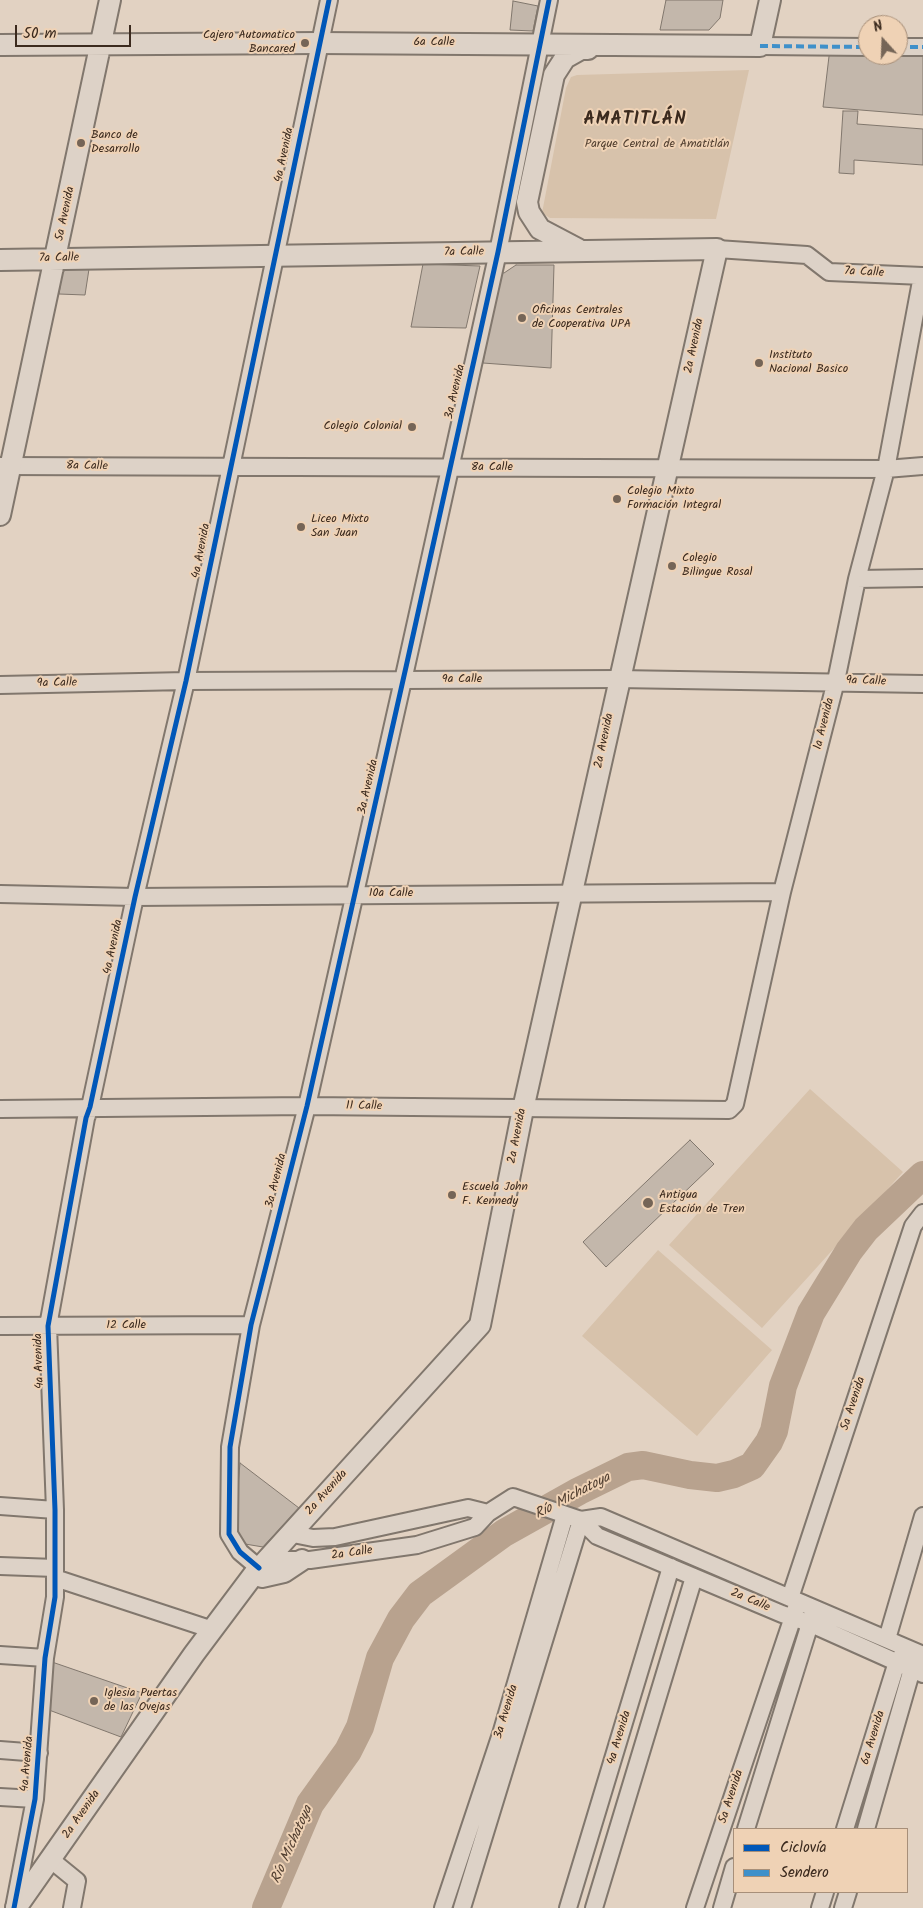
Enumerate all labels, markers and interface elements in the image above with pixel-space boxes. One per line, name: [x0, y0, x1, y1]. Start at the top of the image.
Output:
scale bar: [18, 15, 134, 47]
north arrow: [858, 15, 908, 65]
text: N: [870, 15, 886, 39]
text: 50 m: [23, 22, 57, 46]
place label: Cajero Automatico Bancared: [203, 29, 295, 57]
street label: 6a Calle: [413, 36, 455, 50]
marker: Cajero Automatico Bancared: [299, 37, 311, 49]
district label: AMATITLÁN: [582, 110, 688, 132]
street label: 4a Avenida: [272, 126, 298, 184]
place label: Banco de Desarrollo: [91, 129, 140, 157]
marker: Banco de Desarrollo: [75, 137, 87, 149]
park label: Parque Central de Amatitlán: [585, 138, 729, 152]
street label: 5a Avenida: [53, 185, 79, 243]
street label: 7a Calle: [444, 245, 484, 261]
street label: 7a Calle: [39, 251, 79, 267]
street label: 7a Calle: [844, 265, 884, 281]
place label: Oficinas Centrales de Cooperativa UPA: [532, 304, 631, 332]
marker: Oficinas Centrales de Cooperativa UPA: [516, 312, 528, 324]
street label: 2a Avenida: [682, 317, 708, 375]
place label: Instituto Nacional Basico: [769, 349, 848, 377]
marker: Instituto Nacional Basico: [753, 357, 765, 369]
street label: 3a Avenida: [443, 363, 469, 421]
place label: Colegio Colonial: [323, 420, 402, 434]
marker: Colegio Colonial: [406, 421, 418, 433]
street label: 8a Calle: [66, 459, 108, 475]
street label: 8a Calle: [471, 461, 513, 475]
place label: Colegio Mixto Formación Integral: [627, 485, 721, 513]
marker: Colegio Mixto Formación Integral: [611, 493, 623, 505]
place label: Liceo Mixto San Juan: [311, 513, 369, 541]
marker: Liceo Mixto San Juan: [295, 521, 307, 533]
street label: 4a Avenida: [190, 522, 214, 580]
place label: Colegio Bilingue Rosal: [682, 552, 752, 580]
marker: Colegio Bilingue Rosal: [666, 560, 678, 572]
street label: 9a Calle: [442, 673, 482, 687]
street label: 9a Calle: [846, 674, 886, 690]
street label: 9a Calle: [37, 676, 77, 692]
street label: 1a Avenida: [812, 697, 838, 751]
street label: 2a Avenida: [592, 712, 618, 770]
street label: 3a Avenida: [356, 758, 382, 816]
street label: 10a Calle: [369, 887, 413, 901]
street label: 4a Avenida: [101, 918, 127, 976]
street label: 11 Calle: [346, 1099, 382, 1115]
street label: 2a Avenida: [506, 1107, 530, 1165]
street label: 3a Avenida: [263, 1152, 291, 1210]
place label: Escuela John F. Kennedy: [462, 1181, 528, 1209]
marker: Escuela John F. Kennedy: [446, 1189, 458, 1201]
place label: Antigua Estación de Tren: [659, 1189, 745, 1217]
marker: Antigua Estación de Tren: [641, 1196, 655, 1210]
street label: 12 Calle: [106, 1319, 146, 1333]
street label: 4a Avenida: [32, 1333, 48, 1389]
street label: 5a Avenida: [839, 1375, 869, 1433]
street label: 2a Avenida: [303, 1467, 351, 1519]
water label: Río Michatoya: [532, 1470, 614, 1524]
street label: 2a Calle: [330, 1544, 374, 1564]
street label: 2a Calle: [728, 1586, 772, 1616]
street label: 3a Avenida: [492, 1683, 522, 1741]
place label: Iglesia Puertas de las Ovejas: [104, 1687, 177, 1715]
marker: Iglesia Puertas de las Ovejas: [88, 1695, 100, 1707]
street label: 4a Avenida: [605, 1709, 635, 1767]
street label: 6a Avenida: [859, 1709, 889, 1767]
street label: 4a Avenida: [18, 1736, 38, 1792]
street label: 5a Avenida: [717, 1768, 747, 1826]
street label: 2a Avenida: [60, 1788, 104, 1842]
water label: Río Michatoya: [268, 1804, 318, 1886]
legend: [733, 1828, 908, 1893]
text: Ciclovía: [780, 1836, 827, 1860]
text: Sendero: [780, 1861, 829, 1885]

